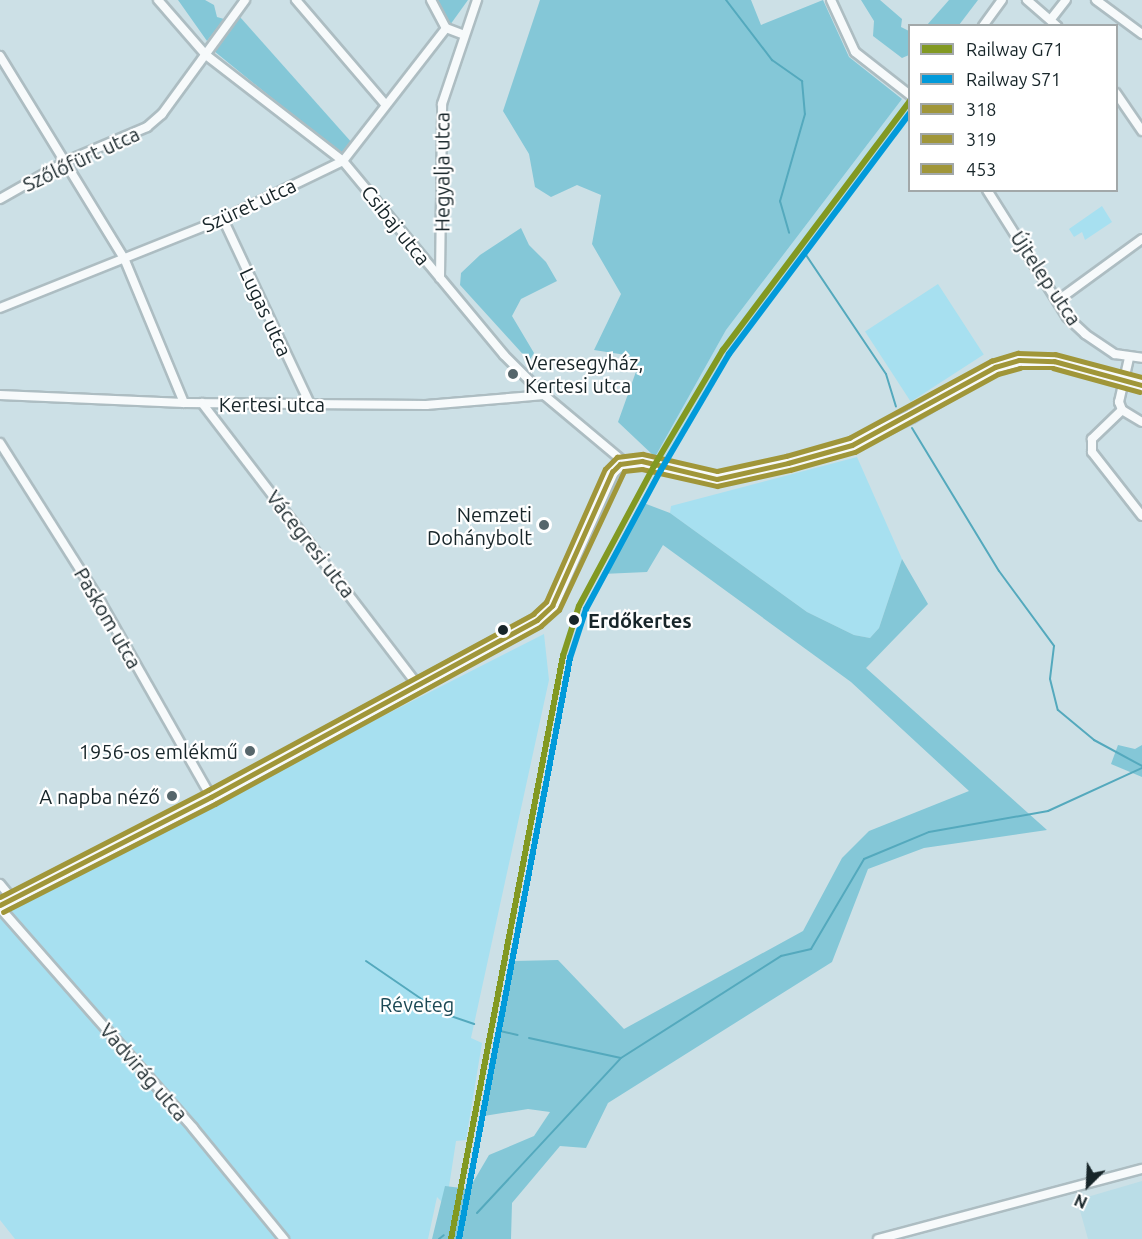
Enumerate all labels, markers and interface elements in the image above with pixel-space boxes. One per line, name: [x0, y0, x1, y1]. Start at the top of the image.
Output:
legend: [908, 24, 1118, 192]
text: Railway G71: [966, 39, 1064, 59]
text: Railway S71: [966, 69, 1061, 89]
text: 318: [966, 99, 996, 119]
street label: Hegyalja utca: [430, 112, 454, 232]
street label: Szőlőfürt utca: [19, 122, 143, 196]
text: 319: [966, 129, 996, 149]
text: 453: [966, 159, 996, 179]
street label: Szüret utca: [198, 173, 300, 237]
street label: Csibaj utca: [356, 180, 436, 270]
street label: Újtelep utca: [1006, 226, 1086, 330]
street label: Lugas utca: [235, 264, 297, 360]
place label: Veresegyház, Kertesi utca: [525, 350, 643, 397]
marker: Veresegyház, Kertesi utca: [506, 367, 520, 381]
street label: Kertesi utca: [219, 392, 325, 416]
street label: Vácegresi utca: [262, 485, 360, 603]
place label: Nemzeti Dohánybolt: [427, 502, 532, 549]
marker: Nemzeti Dohánybolt: [537, 518, 551, 532]
street label: Paskom utca: [69, 563, 147, 673]
place label: Erdőkertes: [588, 608, 692, 632]
marker: Erdőkertes: [565, 611, 583, 629]
unlabelled marker: [497, 624, 509, 636]
place label: 1956-os emlékmű: [79, 739, 238, 763]
marker: 1956-os emlékmű: [243, 744, 257, 758]
place label: A napba néző: [39, 784, 160, 808]
marker: A napba néző: [165, 789, 179, 803]
park label: Réveteg: [380, 992, 454, 1016]
street label: Vadvirág utca: [95, 1018, 193, 1126]
north arrow: [1058, 1155, 1118, 1215]
text: N: [1072, 1191, 1090, 1212]

